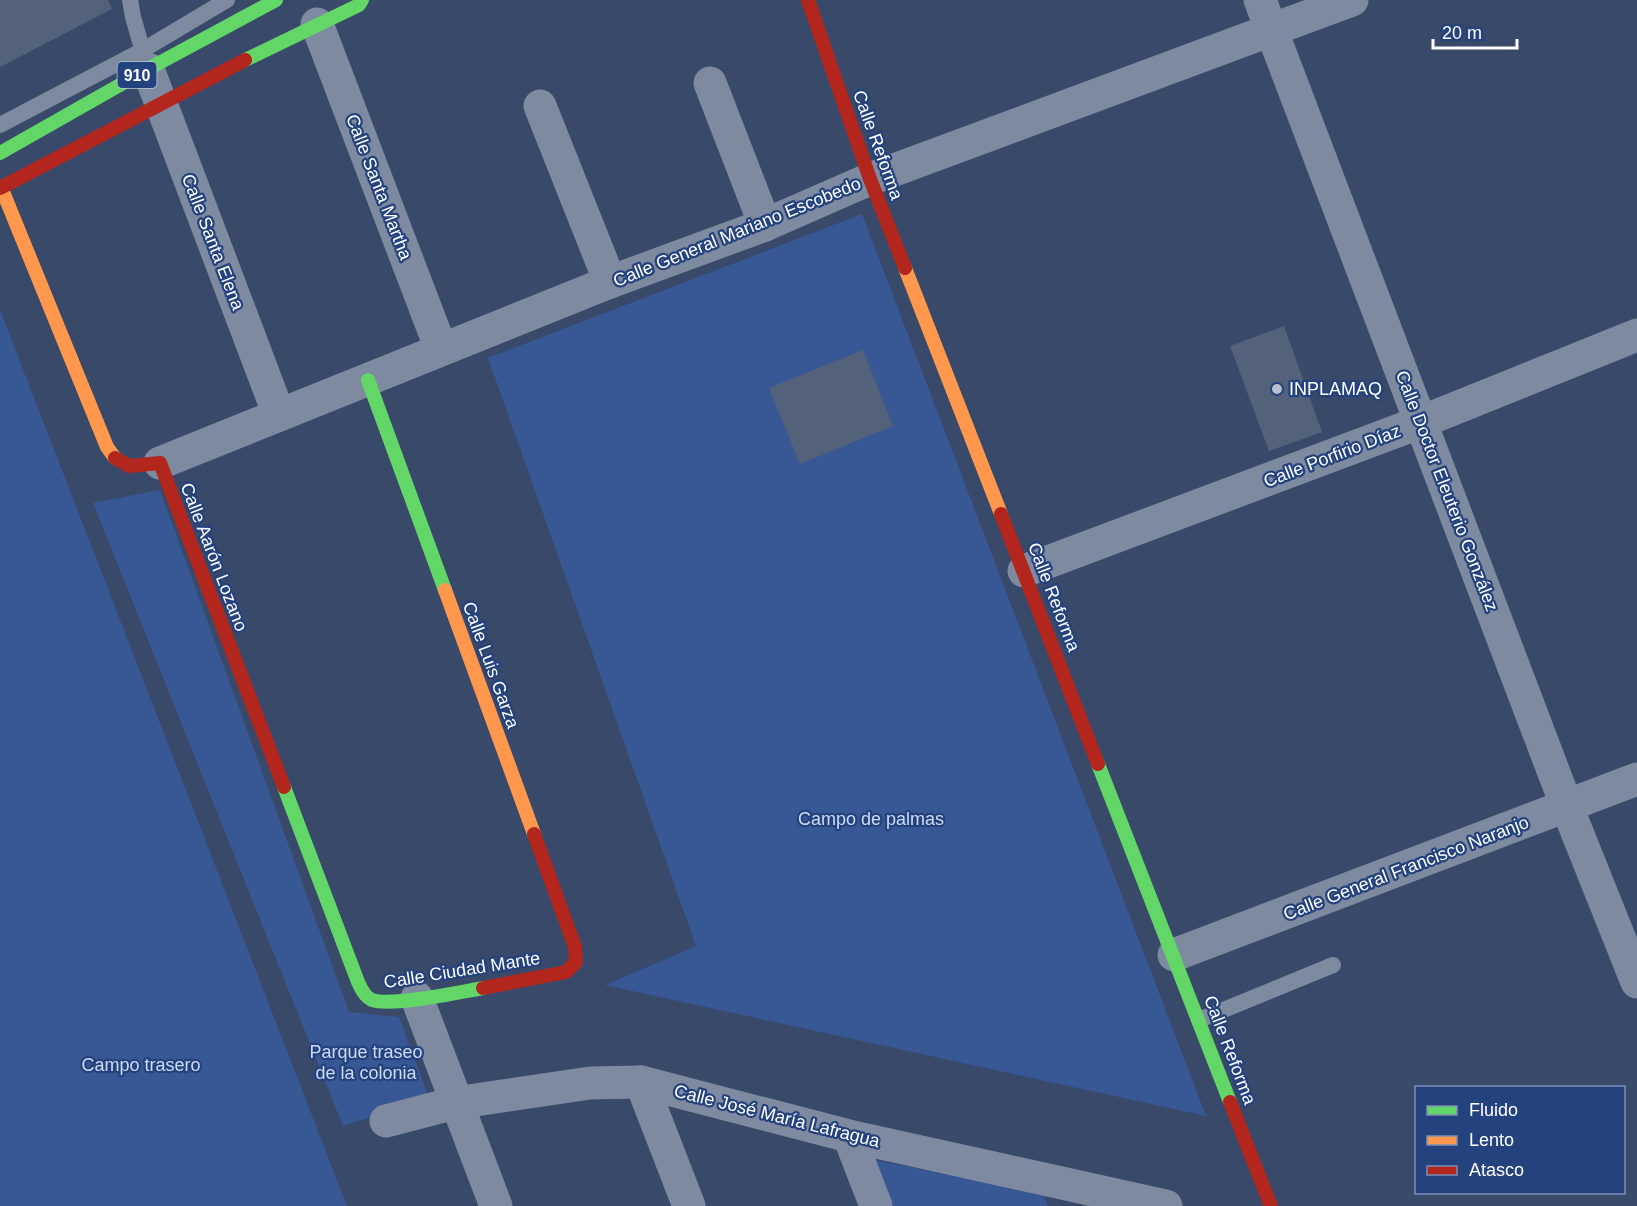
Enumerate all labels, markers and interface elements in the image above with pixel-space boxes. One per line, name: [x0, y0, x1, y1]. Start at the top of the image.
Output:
scale bar: [1433, 12, 1517, 50]
text: 20 m: [1442, 23, 1482, 43]
road number: 910: [118, 62, 156, 88]
street label: Calle Reforma: [849, 88, 907, 203]
street label: Calle Santa Martha: [342, 111, 416, 263]
street label: Calle Santa Elena: [178, 171, 249, 314]
street label: Calle General Mariano Escobedo: [610, 173, 864, 291]
street label: Calle Doctor Eleuterio González: [1392, 368, 1502, 614]
place label: INPLAMAQ: [1289, 379, 1382, 399]
marker: INPLAMAQ: [1270, 382, 1284, 396]
street label: Calle Porfirio Díaz: [1261, 421, 1403, 491]
street label: Calle Aarón Lozano: [177, 480, 251, 634]
street label: Calle Reforma: [1024, 540, 1084, 655]
street label: Calle Luis Garza: [459, 599, 523, 732]
park label: Campo de palmas: [798, 809, 944, 829]
street label: Calle General Francisco Naranjo: [1281, 812, 1531, 924]
street label: Calle Ciudad Mante: [382, 948, 542, 992]
street label: Calle Reforma: [1200, 993, 1260, 1108]
park label: Parque traseo de la colonia: [309, 1042, 423, 1083]
park label: Campo trasero: [81, 1055, 201, 1075]
street label: Calle José María Lafragua: [672, 1081, 883, 1151]
legend: [1415, 1086, 1625, 1194]
text: Fluido: [1469, 1100, 1518, 1120]
text: Lento: [1469, 1130, 1514, 1150]
text: Atasco: [1469, 1160, 1524, 1180]

